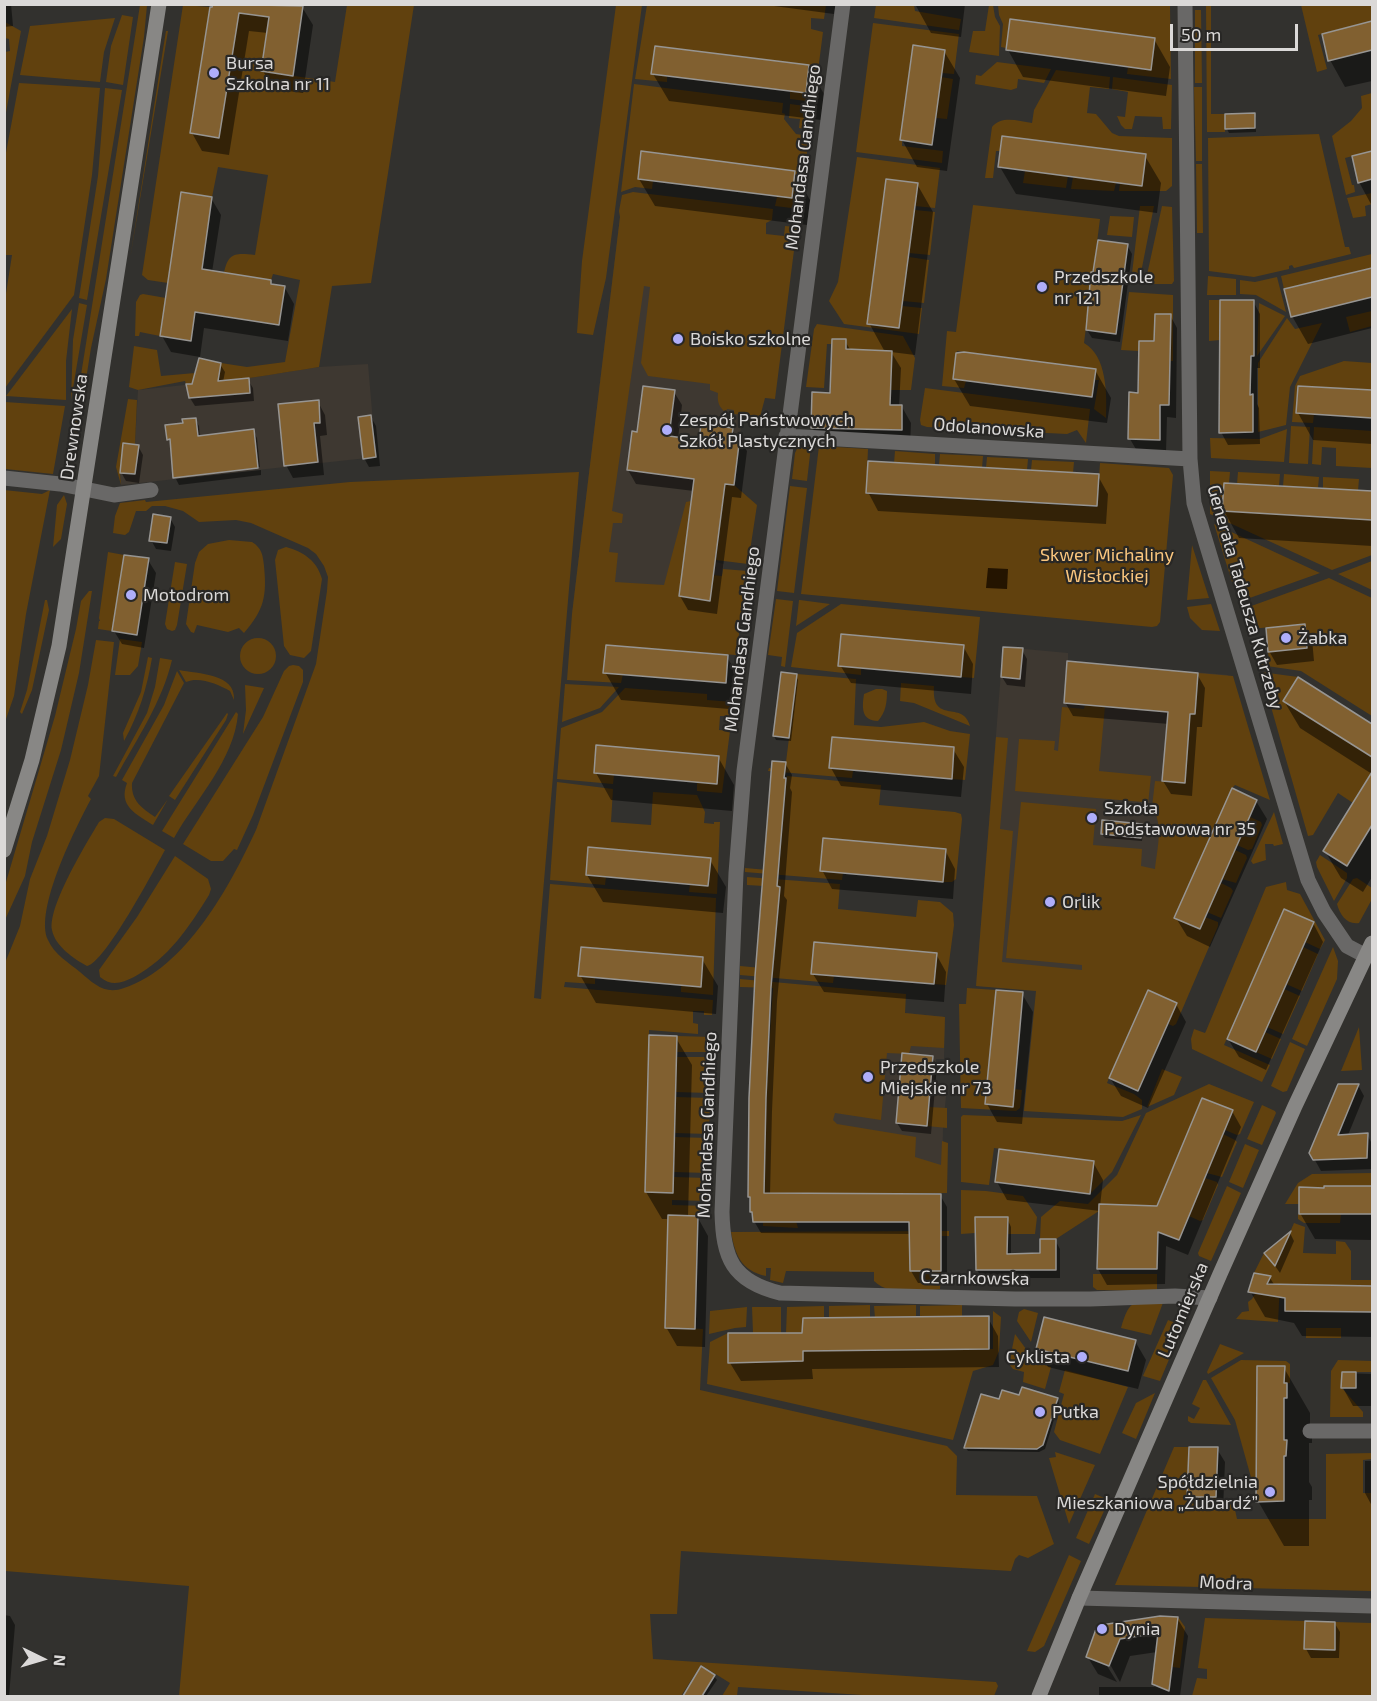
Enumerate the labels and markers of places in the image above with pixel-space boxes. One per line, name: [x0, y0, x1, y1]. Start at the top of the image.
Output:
place label: Bursa Szkolna nr 11: [226, 52, 330, 94]
marker: Bursa Szkolna nr 11: [207, 66, 221, 80]
place label: Przedszkole nr 121: [1054, 266, 1153, 308]
marker: Przedszkole nr 121: [1035, 280, 1049, 294]
place label: Boisko szkolne: [690, 328, 811, 350]
marker: Boisko szkolne: [671, 332, 685, 346]
place label: Zespół Państwowych Szkół Plastycznych: [679, 409, 854, 452]
marker: Zespół Państwowych Szkół Plastycznych: [660, 423, 674, 437]
place label: Motodrom: [143, 584, 229, 606]
marker: Motodrom: [124, 588, 138, 602]
place label: Żabka: [1298, 627, 1347, 649]
marker: Żabka: [1279, 631, 1293, 645]
place label: Szkoła Podstawowa nr 35: [1104, 797, 1256, 840]
marker: Szkoła Podstawowa nr 35: [1085, 811, 1099, 825]
place label: Orlik: [1062, 891, 1100, 913]
marker: Orlik: [1043, 895, 1057, 909]
place label: Przedszkole Miejskie nr 73: [880, 1056, 992, 1098]
marker: Przedszkole Miejskie nr 73: [861, 1070, 875, 1084]
place label: Cyklista: [1006, 1346, 1070, 1368]
marker: Cyklista: [1075, 1350, 1089, 1364]
place label: Putka: [1052, 1401, 1099, 1423]
marker: Putka: [1033, 1405, 1047, 1419]
place label: Spółdzielnia Mieszkaniowa „Żubardź”: [1056, 1471, 1258, 1514]
marker: Spółdzielnia Mieszkaniowa „Żubardź”: [1263, 1485, 1277, 1499]
place label: Dynia: [1114, 1618, 1160, 1640]
marker: Dynia: [1095, 1622, 1109, 1636]

